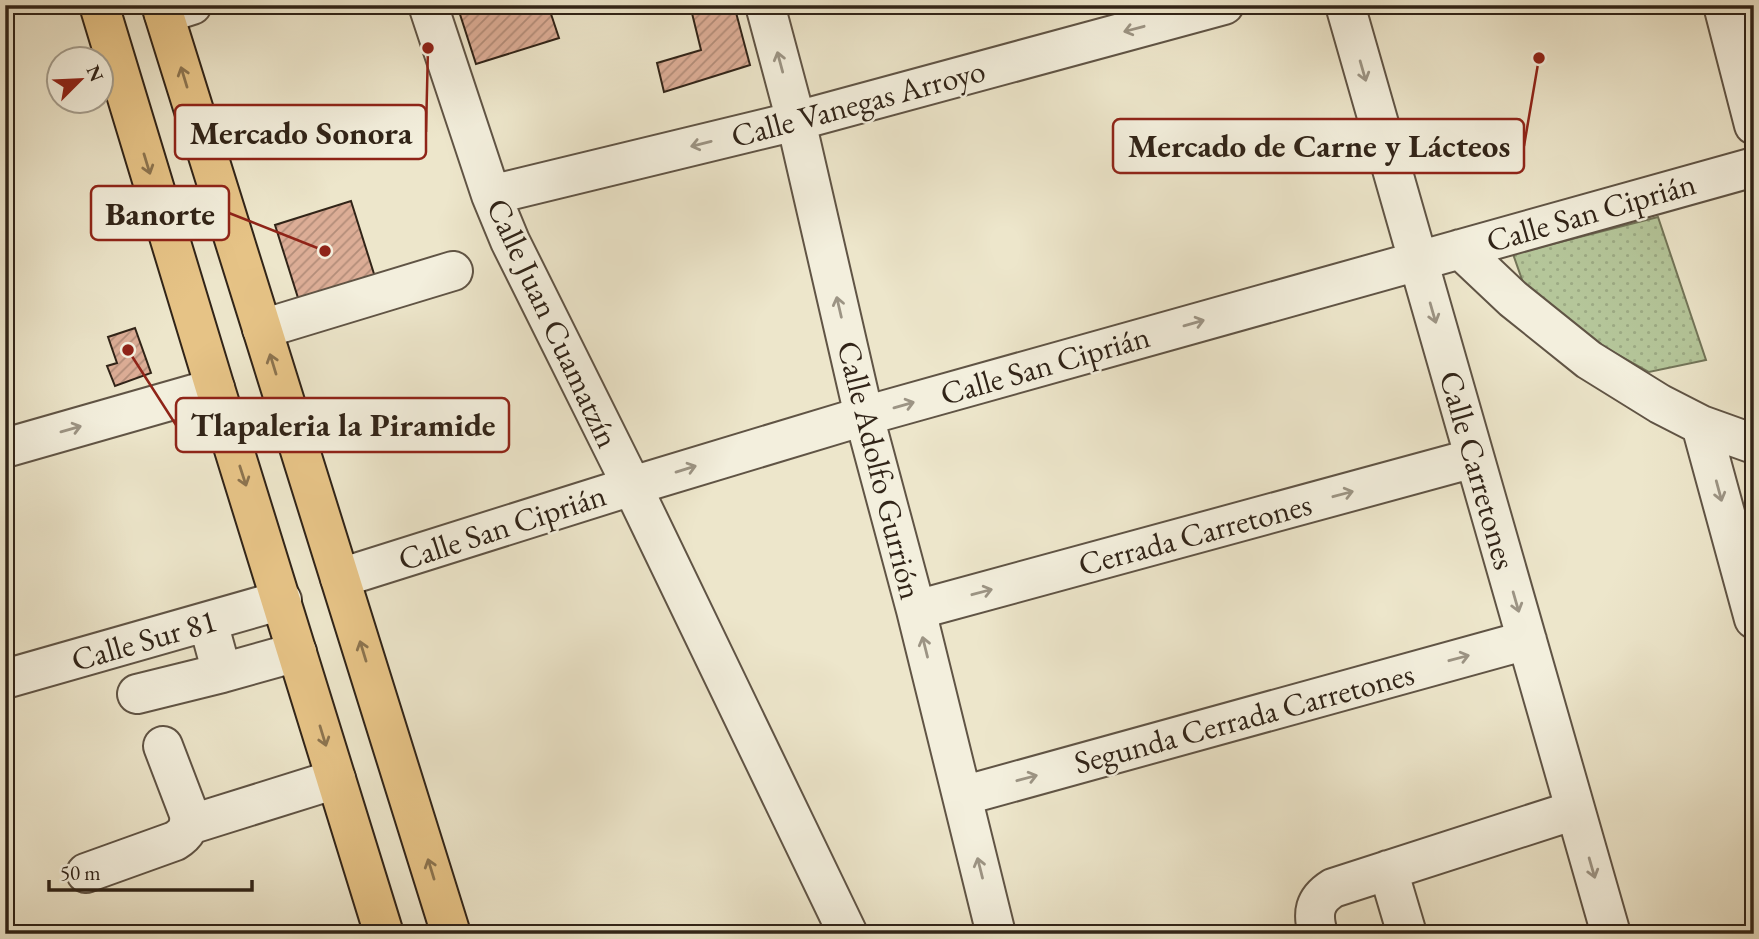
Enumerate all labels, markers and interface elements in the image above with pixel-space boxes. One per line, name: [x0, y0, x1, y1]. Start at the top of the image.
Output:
one-way arrow: [1123, 24, 1145, 37]
north arrow: [46, 46, 116, 116]
street label: Calle Vanegas Arroyo: [726, 49, 990, 157]
one-way arrow: [773, 52, 786, 74]
one-way arrow: [1358, 60, 1371, 82]
text: N: [81, 61, 110, 86]
one-way arrow: [176, 66, 189, 88]
callout: Mercado Sonora: [175, 105, 426, 159]
text: Mercado Sonora: [190, 111, 413, 154]
callout: Mercado de Carne y Lácteos: [1113, 119, 1524, 173]
text: Mercado de Carne y Lácteos: [1128, 124, 1510, 167]
one-way arrow: [690, 138, 713, 151]
one-way arrow: [142, 153, 155, 175]
street label: Calle San Ciprián: [1481, 162, 1701, 262]
callout: Banorte: [91, 186, 229, 240]
text: Banorte: [105, 192, 215, 235]
street label: Calle Juan Cuamatzín: [477, 192, 629, 454]
one-way arrow: [832, 297, 845, 319]
one-way arrow: [1427, 302, 1440, 324]
street label: Calle San Ciprián: [935, 315, 1155, 415]
one-way arrow: [1183, 316, 1205, 329]
street label: Calle Adolfo Gurrión: [828, 336, 932, 604]
one-way arrow: [266, 353, 279, 375]
street label: Calle Carretones: [1430, 366, 1526, 574]
one-way arrow: [893, 397, 915, 410]
callout: Tlapaleria la Piramide: [176, 398, 509, 452]
text: Tlapaleria la Piramide: [190, 403, 496, 446]
one-way arrow: [60, 421, 82, 434]
one-way arrow: [675, 462, 697, 475]
one-way arrow: [237, 464, 250, 486]
street label: Calle San Ciprián: [393, 474, 611, 580]
one-way arrow: [1713, 479, 1726, 502]
street label: Cerrada Carretones: [1074, 483, 1316, 585]
one-way arrow: [1331, 487, 1354, 500]
one-way arrow: [970, 585, 992, 598]
one-way arrow: [1510, 591, 1523, 613]
street label: Calle Sur 81: [66, 599, 222, 681]
one-way arrow: [918, 636, 931, 659]
one-way arrow: [356, 641, 369, 663]
one-way arrow: [1447, 651, 1470, 664]
street label: Segunda Cerrada Carretones: [1069, 652, 1419, 784]
one-way arrow: [317, 724, 330, 746]
one-way arrow: [1016, 771, 1038, 784]
scale bar: [49, 848, 252, 892]
one-way arrow: [1586, 856, 1599, 879]
one-way arrow: [972, 857, 985, 879]
one-way arrow: [424, 858, 436, 880]
text: 50 m: [60, 859, 101, 886]

